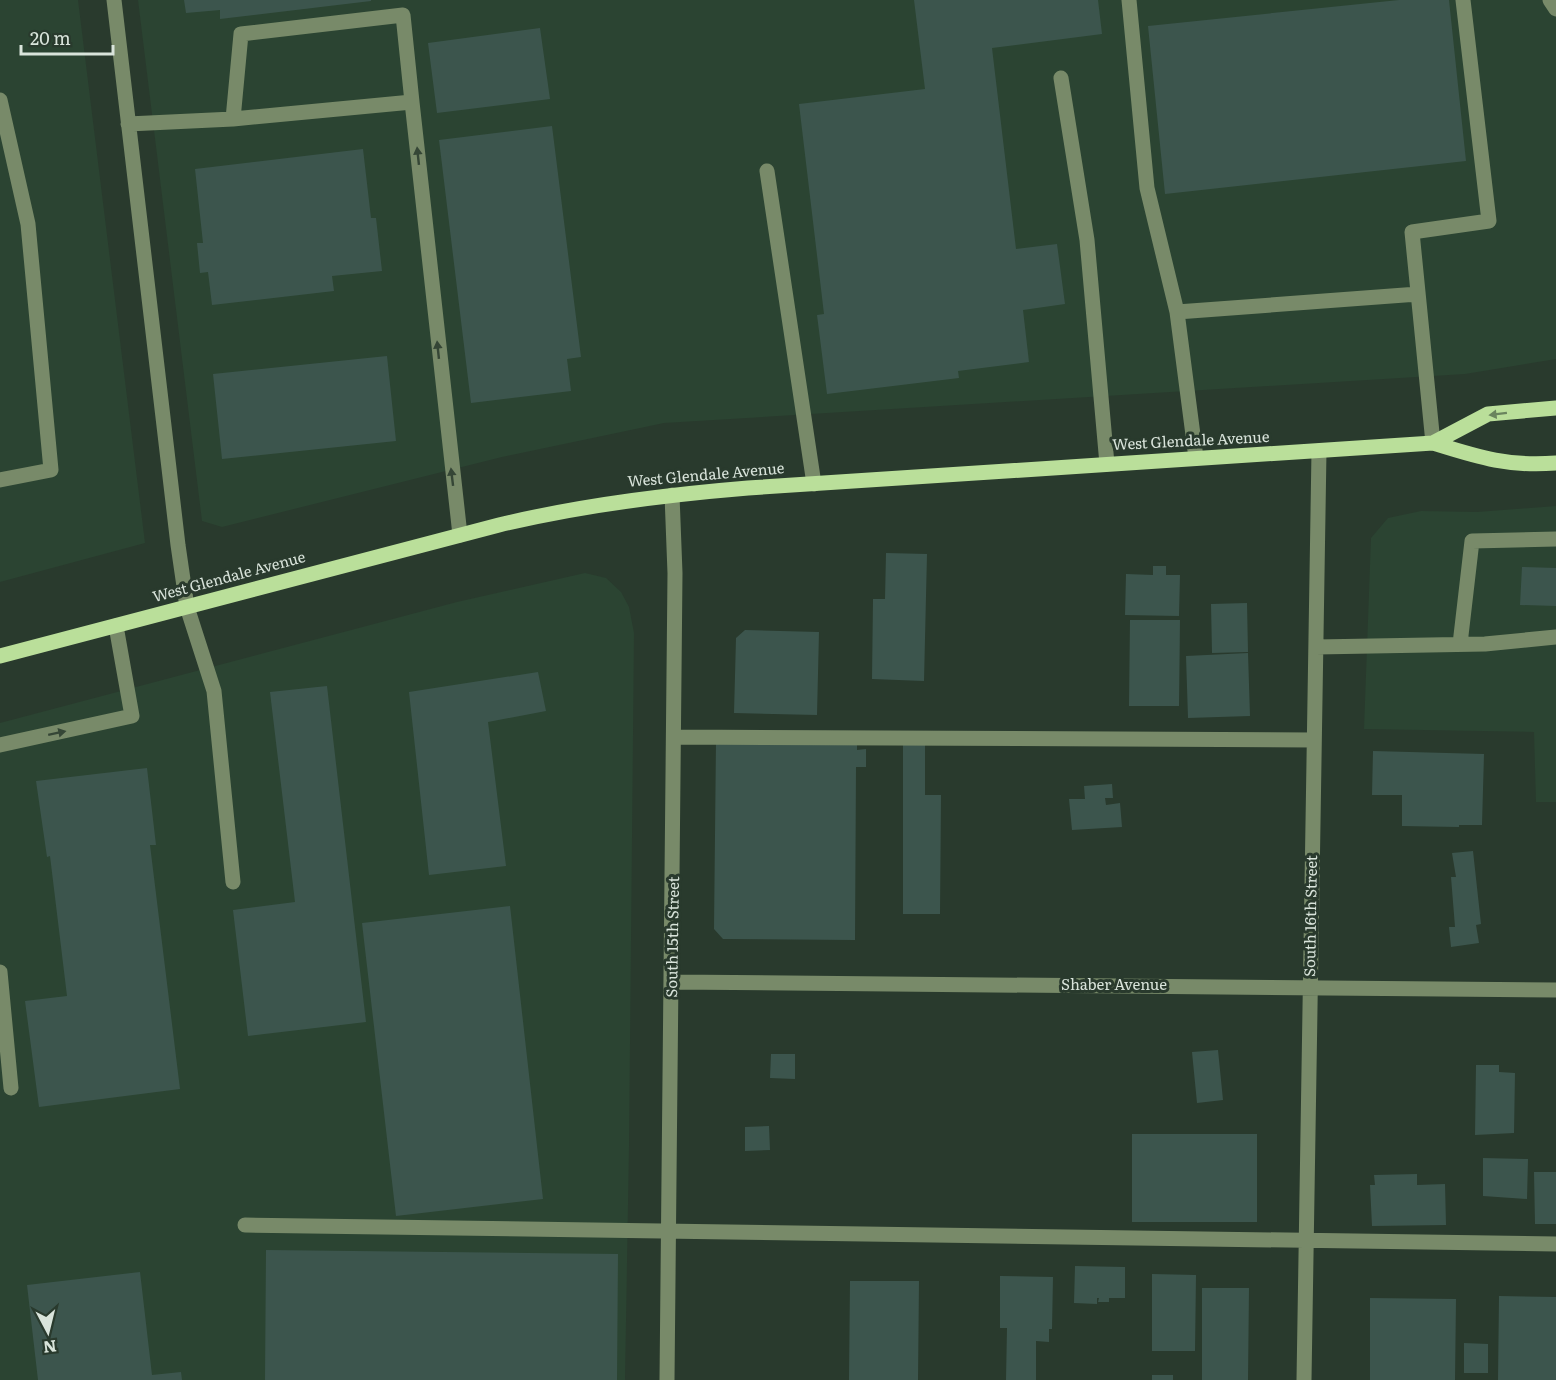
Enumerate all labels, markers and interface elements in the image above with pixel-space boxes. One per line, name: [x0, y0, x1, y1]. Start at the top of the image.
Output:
scale bar: [21, 18, 112, 56]
text: 20 m: [30, 24, 71, 51]
one-way arrow: [413, 146, 423, 165]
one-way arrow: [433, 340, 443, 359]
one-way arrow: [1488, 409, 1507, 418]
street label: West Glendale Avenue: [1112, 424, 1270, 455]
street label: West Glendale Avenue: [626, 455, 786, 492]
one-way arrow: [447, 467, 457, 486]
street label: West Glendale Avenue: [150, 544, 308, 607]
one-way arrow: [48, 727, 66, 737]
street label: South 16th Street: [1297, 855, 1322, 977]
street label: South 15th Street: [659, 876, 684, 998]
street label: Shaber Avenue: [1061, 972, 1167, 995]
north arrow: [18, 1302, 78, 1362]
text: N: [42, 1335, 58, 1361]

